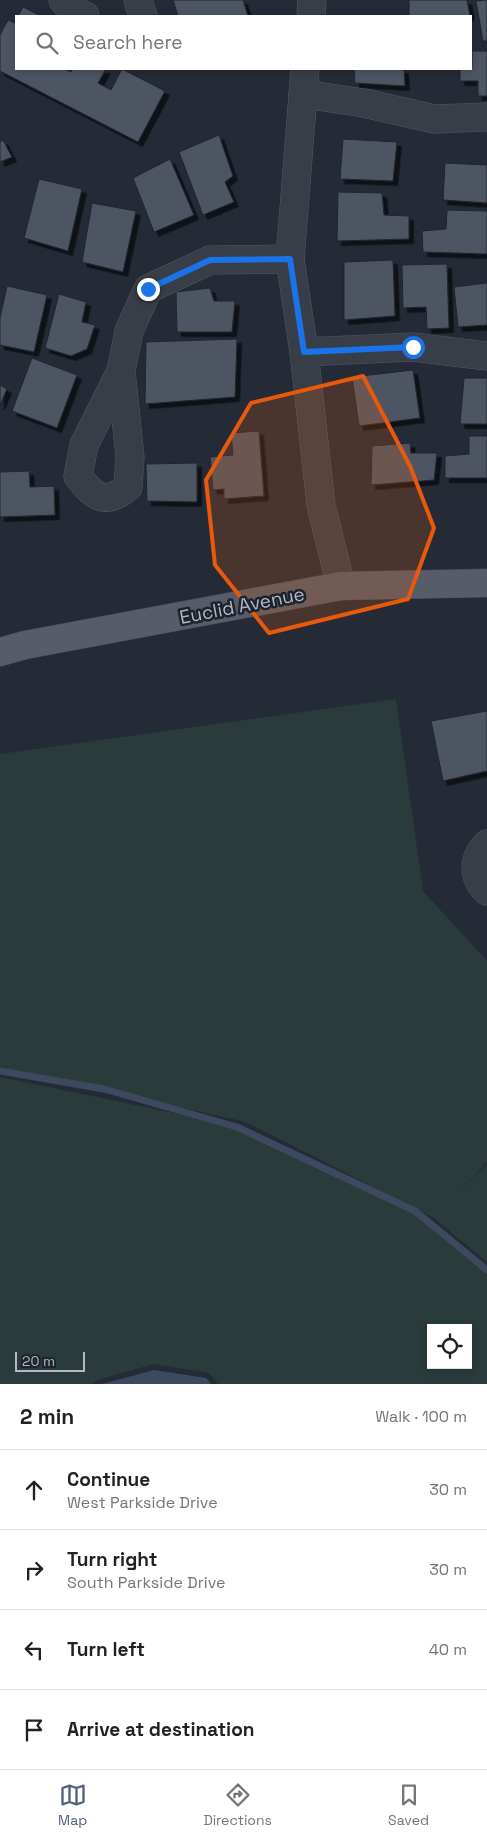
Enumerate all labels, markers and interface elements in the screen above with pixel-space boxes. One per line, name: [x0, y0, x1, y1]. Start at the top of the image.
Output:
search box: [15, 15, 472, 70]
icon: search: [33, 29, 61, 57]
text: Search here: [73, 30, 183, 55]
route end: [137, 278, 160, 301]
route start: [402, 336, 425, 359]
street label: Euclid Avenue: [177, 581, 307, 630]
map controls: [427, 1324, 472, 1369]
button: locate: [427, 1324, 472, 1369]
scale bar: [15, 1349, 85, 1372]
text: 20 m: [22, 1352, 55, 1370]
text: 2 min: [20, 1403, 74, 1430]
text: Walk · 100 m: [375, 1406, 467, 1427]
text: Continue: [67, 1467, 150, 1492]
icon: ahead: [20, 1476, 48, 1504]
text: 30 m: [429, 1479, 467, 1500]
text: West Parkside Drive: [67, 1492, 218, 1513]
text: Turn right: [67, 1547, 157, 1572]
icon: right: [20, 1556, 48, 1584]
text: 30 m: [429, 1559, 467, 1580]
text: South Parkside Drive: [67, 1572, 225, 1593]
icon: left: [20, 1636, 48, 1664]
text: Turn left: [67, 1637, 145, 1662]
text: 40 m: [429, 1639, 467, 1660]
icon: arrive: [20, 1716, 48, 1744]
text: Arrive at destination: [67, 1717, 255, 1742]
tab: Map: [58, 1781, 87, 1829]
tab: Directions: [203, 1781, 272, 1829]
tab: Saved: [388, 1781, 429, 1829]

